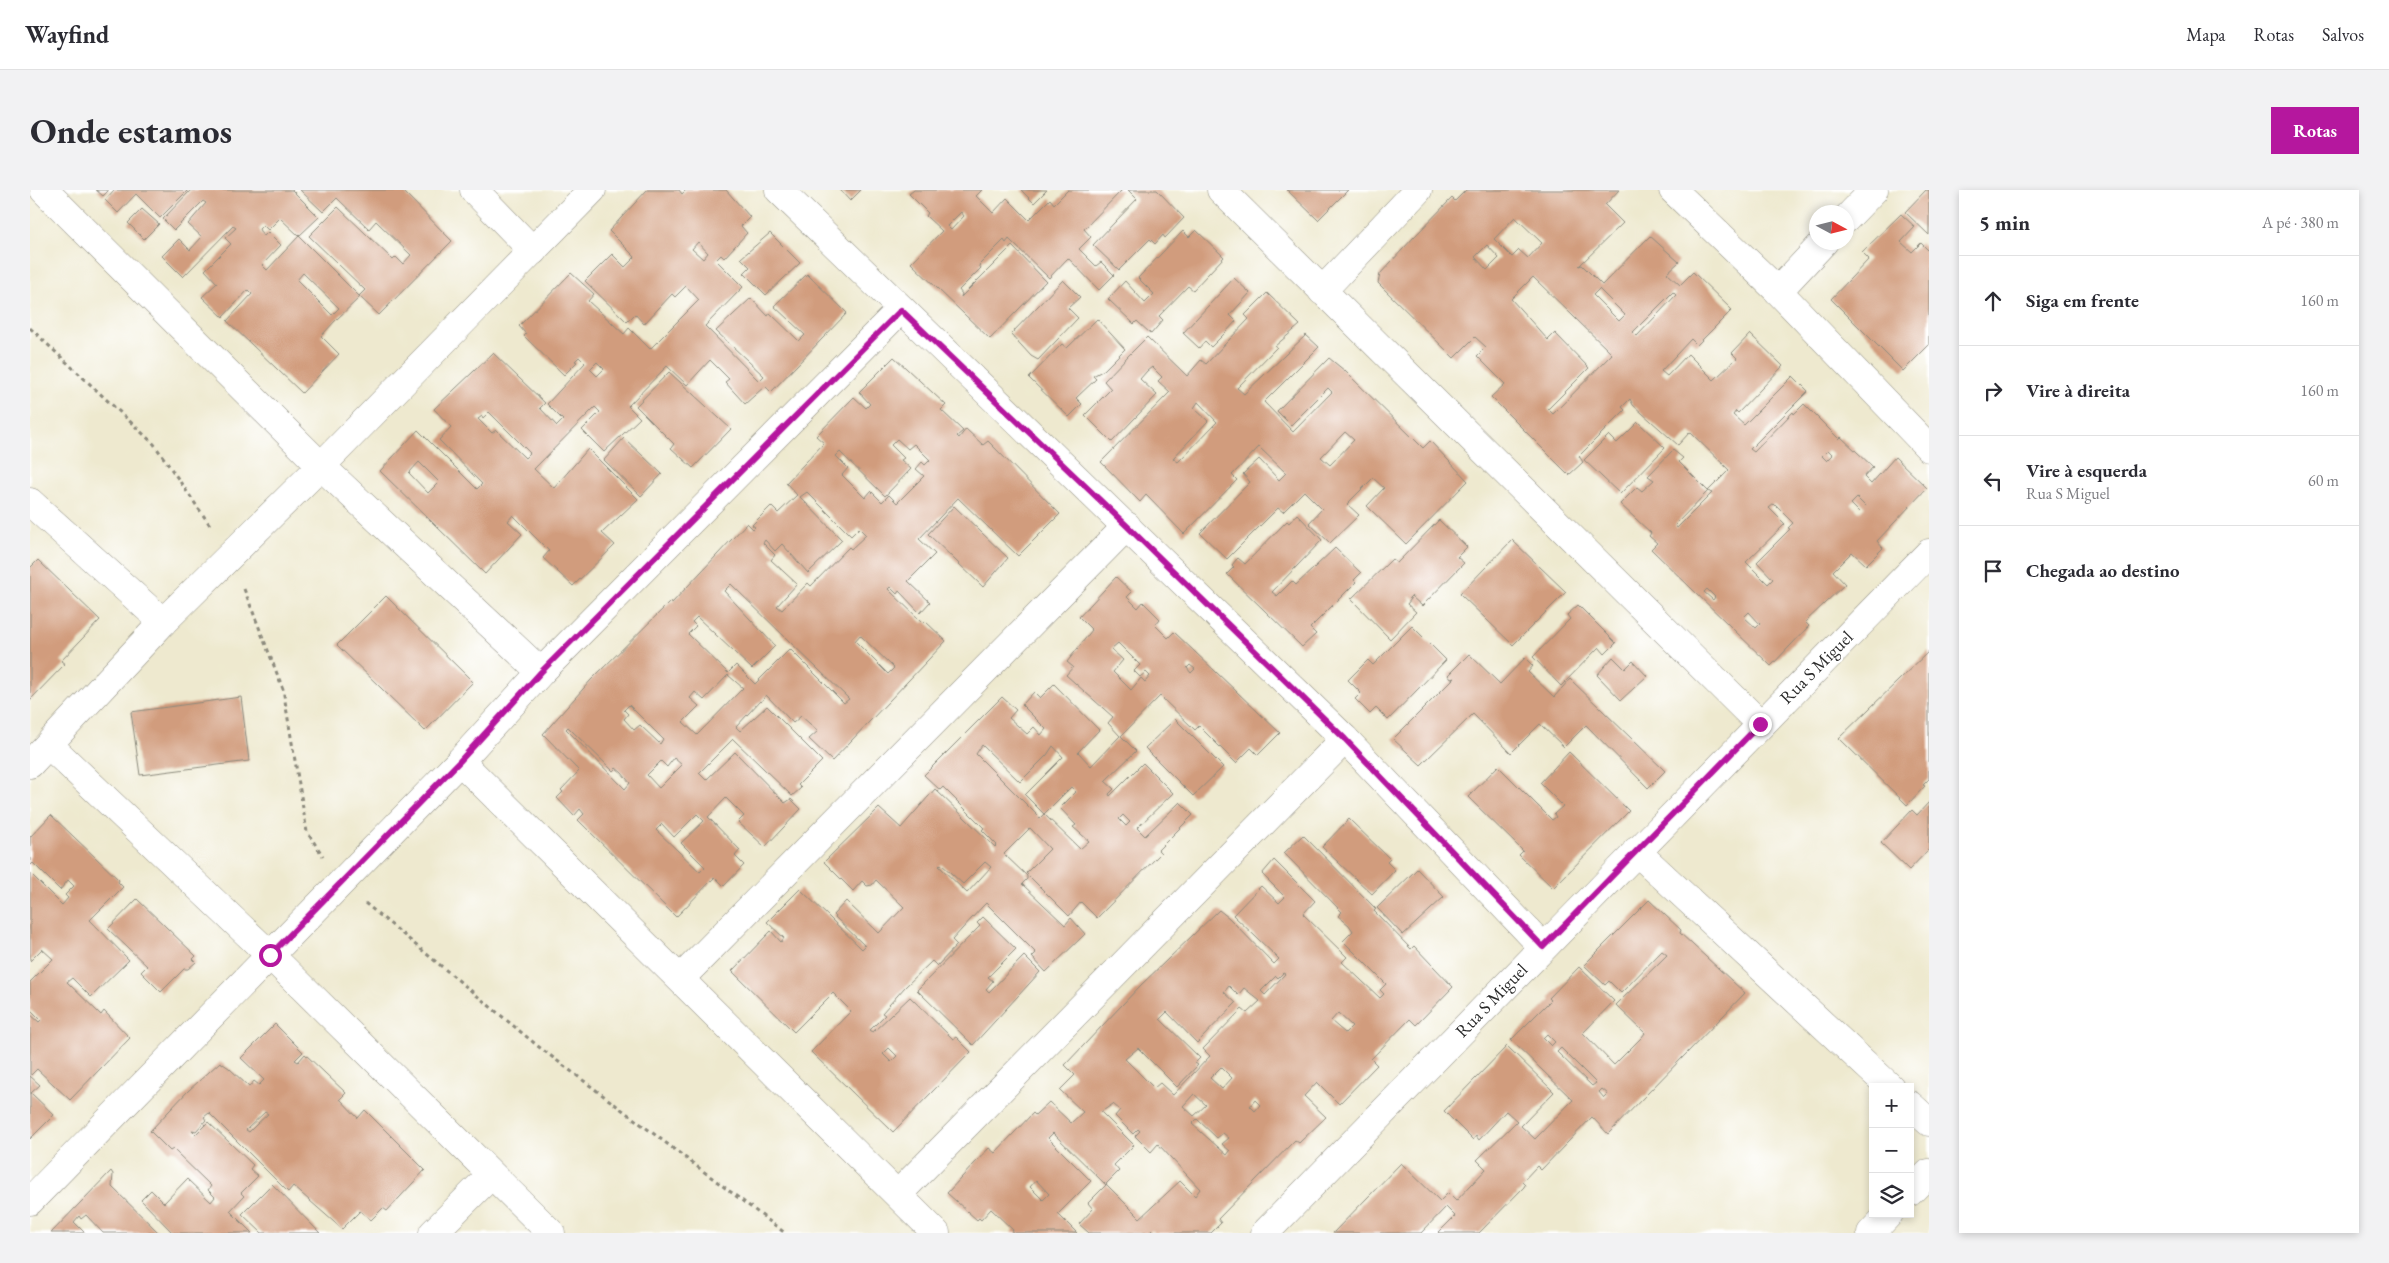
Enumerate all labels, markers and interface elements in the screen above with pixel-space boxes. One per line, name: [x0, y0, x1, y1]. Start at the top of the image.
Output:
text: Wayfind: [25, 19, 109, 50]
text: Mapa: [2186, 23, 2226, 46]
text: Rotas: [2254, 23, 2294, 46]
text: Salvos: [2322, 23, 2364, 46]
button: Rotas: [2271, 107, 2359, 154]
text: Onde estamos: [30, 108, 232, 153]
north arrow: [1809, 205, 1854, 250]
text: 5 min: [1979, 209, 2030, 236]
text: A pé · 380 m: [2262, 212, 2339, 233]
icon: ahead: [1979, 287, 2007, 315]
text: Siga em frente: [2026, 288, 2139, 313]
text: 160 m: [2300, 290, 2339, 311]
icon: right: [1979, 377, 2007, 405]
text: Vire à direita: [2026, 378, 2130, 403]
text: 160 m: [2300, 380, 2339, 401]
text: Vire à esquerda: [2026, 458, 2147, 483]
icon: left: [1979, 467, 2007, 495]
text: 60 m: [2308, 470, 2339, 491]
text: Rua S Miguel: [2026, 483, 2110, 504]
icon: arrive: [1979, 557, 2007, 585]
text: Chegada ao destino: [2026, 558, 2180, 583]
street label: Rua S Miguel: [1775, 626, 1857, 708]
route end: [1749, 713, 1772, 736]
route start: [259, 944, 282, 967]
street label: Rua S Miguel: [1450, 958, 1532, 1042]
map controls: [1869, 1083, 1914, 1218]
button: +: [1869, 1083, 1914, 1128]
button: −: [1869, 1128, 1914, 1173]
button: layers: [1869, 1173, 1914, 1218]

